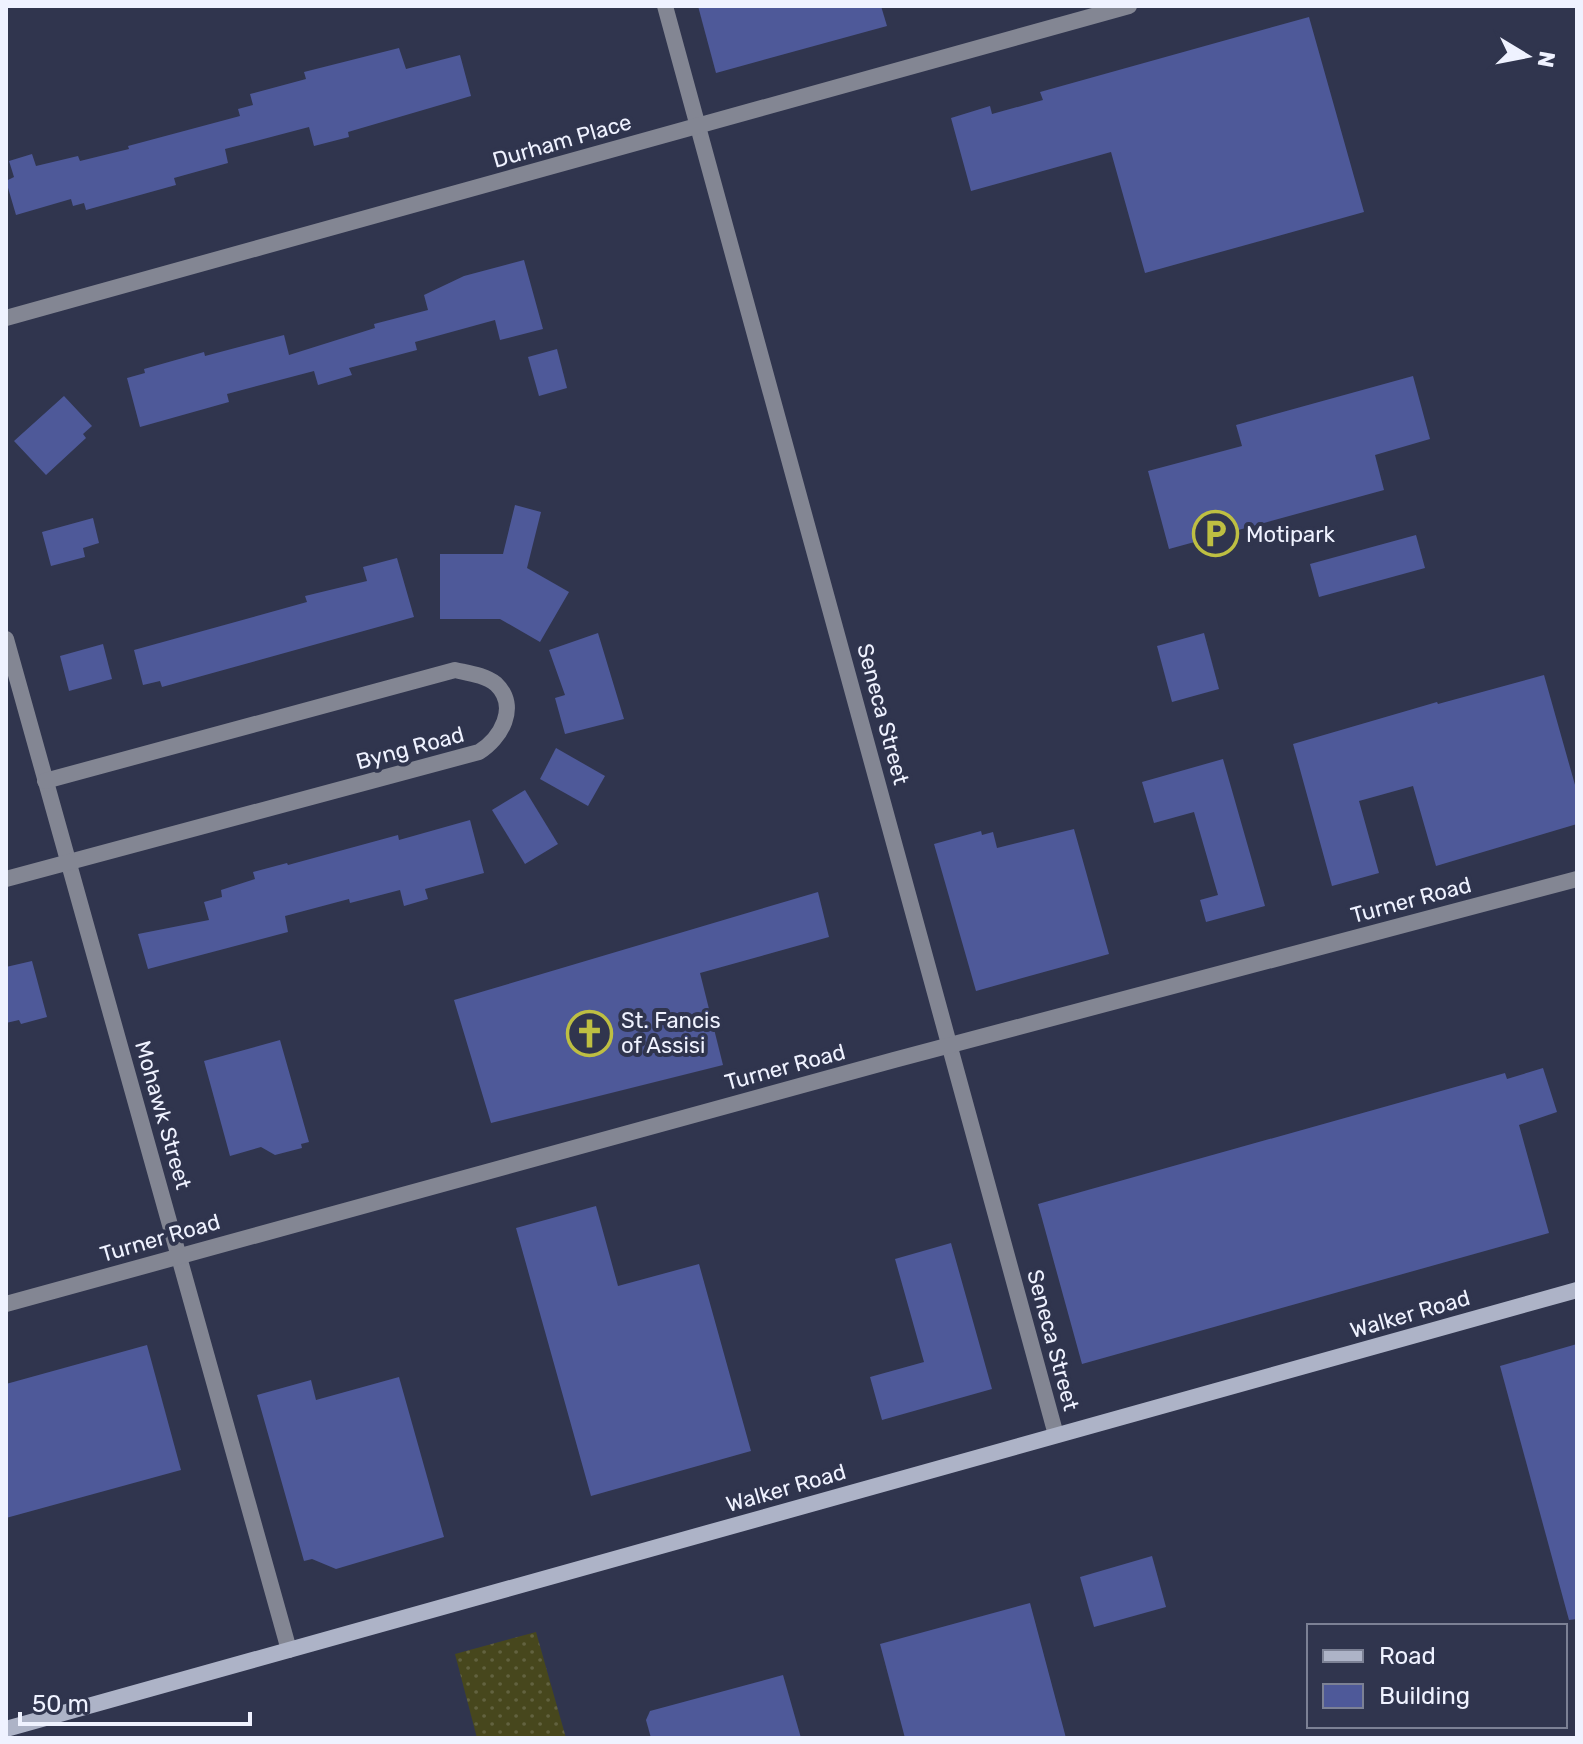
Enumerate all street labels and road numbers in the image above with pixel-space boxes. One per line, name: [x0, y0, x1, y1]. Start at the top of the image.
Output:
street label: Durham Place: [489, 108, 635, 174]
street label: Seneca Street: [851, 641, 915, 788]
street label: Byng Road: [353, 721, 467, 775]
street label: Turner Road: [1348, 871, 1474, 929]
street label: Mohawk Street: [129, 1038, 197, 1193]
street label: Turner Road: [722, 1038, 848, 1096]
street label: Turner Road: [97, 1208, 223, 1268]
street label: Seneca Street: [1021, 1267, 1085, 1414]
street label: Walker Road: [1347, 1284, 1473, 1344]
street label: Walker Road: [723, 1458, 849, 1518]

